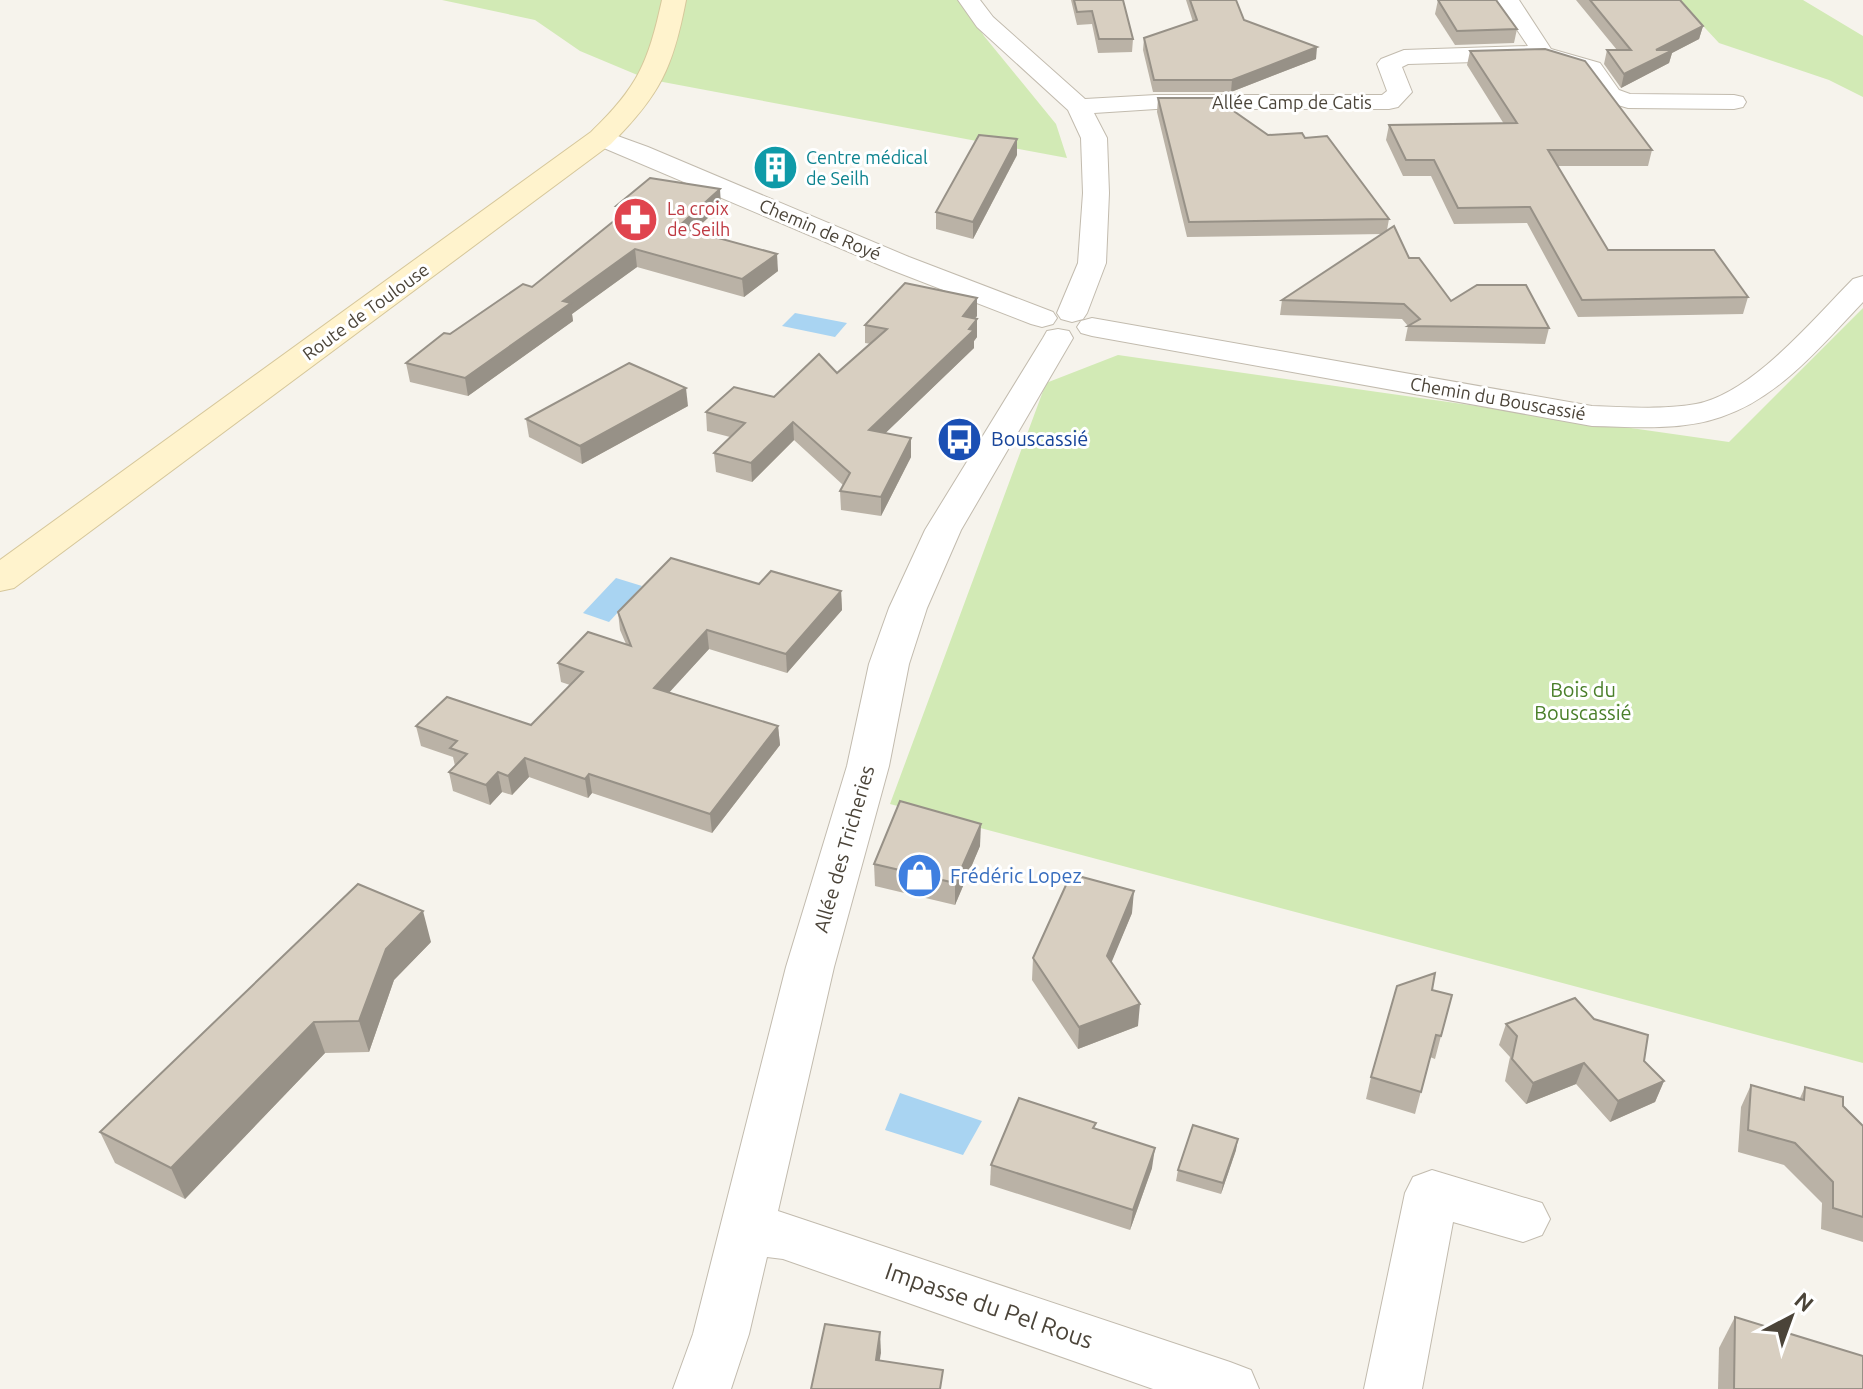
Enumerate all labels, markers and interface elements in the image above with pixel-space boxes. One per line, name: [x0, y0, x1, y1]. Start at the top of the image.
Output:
street label: Allée Camp de Catis: [1212, 92, 1372, 112]
building icon: Centre médical de Seilh: [751, 144, 799, 192]
place label: Centre médical de Seilh: [806, 147, 928, 188]
street label: Chemin de Royé: [756, 194, 884, 264]
pharmacy icon: La croix de Seilh: [612, 195, 660, 243]
place label: La croix de Seilh: [667, 198, 730, 239]
street label: Route de Toulouse: [298, 259, 432, 364]
street label: Chemin du Bouscassié: [1409, 373, 1588, 423]
bus stop icon: Bouscassié: [936, 415, 984, 463]
place label: Bouscassié: [991, 427, 1088, 450]
park label: Bois du Bouscassié: [1534, 678, 1632, 724]
street label: Allée des Tricheries: [809, 763, 878, 935]
shop icon: Frédéric Lopez: [895, 852, 943, 900]
place label: Frédéric Lopez: [950, 864, 1082, 887]
street label: Impasse du Pel Rous: [882, 1257, 1097, 1354]
north arrow: [1751, 1277, 1831, 1357]
text: N: [1790, 1287, 1819, 1316]

